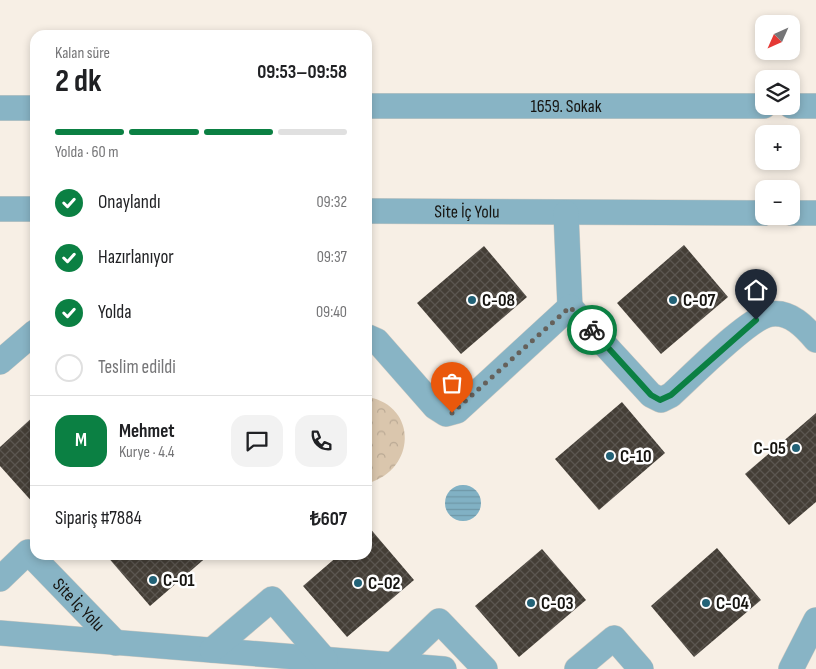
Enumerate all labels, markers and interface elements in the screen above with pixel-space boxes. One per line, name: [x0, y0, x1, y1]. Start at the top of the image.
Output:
north arrow: [755, 15, 800, 60]
map controls: [755, 15, 800, 225]
text: Kalan süre: [55, 44, 110, 63]
text: 09:53–09:58: [257, 61, 347, 84]
text: 2 dk: [55, 62, 101, 101]
button: layers: [755, 70, 800, 115]
street label: 1659. Sokak: [530, 96, 602, 117]
button: +: [755, 125, 800, 170]
text: Yolda · 60 m: [55, 143, 119, 162]
button: −: [755, 180, 800, 225]
icon: check: [55, 189, 83, 217]
text: Onaylandı: [98, 191, 160, 214]
text: 09:32: [316, 193, 347, 212]
street label: Site İç Yolu: [434, 201, 500, 223]
icon: check: [55, 244, 83, 272]
text: Hazırlanıyor: [98, 246, 174, 269]
text: 09:37: [317, 248, 347, 267]
pin: [735, 269, 777, 320]
icon: home: [742, 276, 770, 304]
place label: C-08: [482, 290, 515, 311]
place label: C-07: [683, 290, 716, 311]
marker: C-08: [466, 294, 478, 306]
marker: C-07: [667, 294, 679, 306]
icon: check: [55, 299, 83, 327]
text: Yolda: [98, 301, 132, 324]
text: 09:40: [316, 303, 347, 322]
courier: [567, 305, 617, 355]
icon: bike: [578, 316, 606, 344]
text: Teslim edildi: [98, 356, 176, 379]
pin: [431, 362, 473, 413]
icon: bag: [438, 369, 466, 397]
button: chat: [231, 415, 283, 467]
button: phone: [295, 415, 347, 467]
text: Mehmet: [119, 420, 175, 443]
text: M: [75, 429, 87, 452]
place label: C-05: [754, 438, 786, 459]
marker: C-05: [790, 442, 802, 454]
text: Kurye · 4.4: [119, 443, 175, 462]
place label: C-10: [620, 446, 652, 467]
marker: C-10: [604, 450, 616, 462]
text: Sipariş #7884: [55, 507, 142, 530]
text: ₺607: [310, 508, 347, 531]
place label: C-01: [163, 570, 195, 591]
place label: C-02: [368, 573, 401, 594]
street label: Site İç Yolu: [48, 574, 109, 636]
marker: C-01: [147, 574, 159, 586]
marker: C-02: [352, 577, 364, 589]
place label: C-03: [541, 593, 574, 614]
place label: C-04: [716, 593, 750, 614]
marker: C-03: [525, 597, 537, 609]
marker: C-04: [700, 597, 712, 609]

